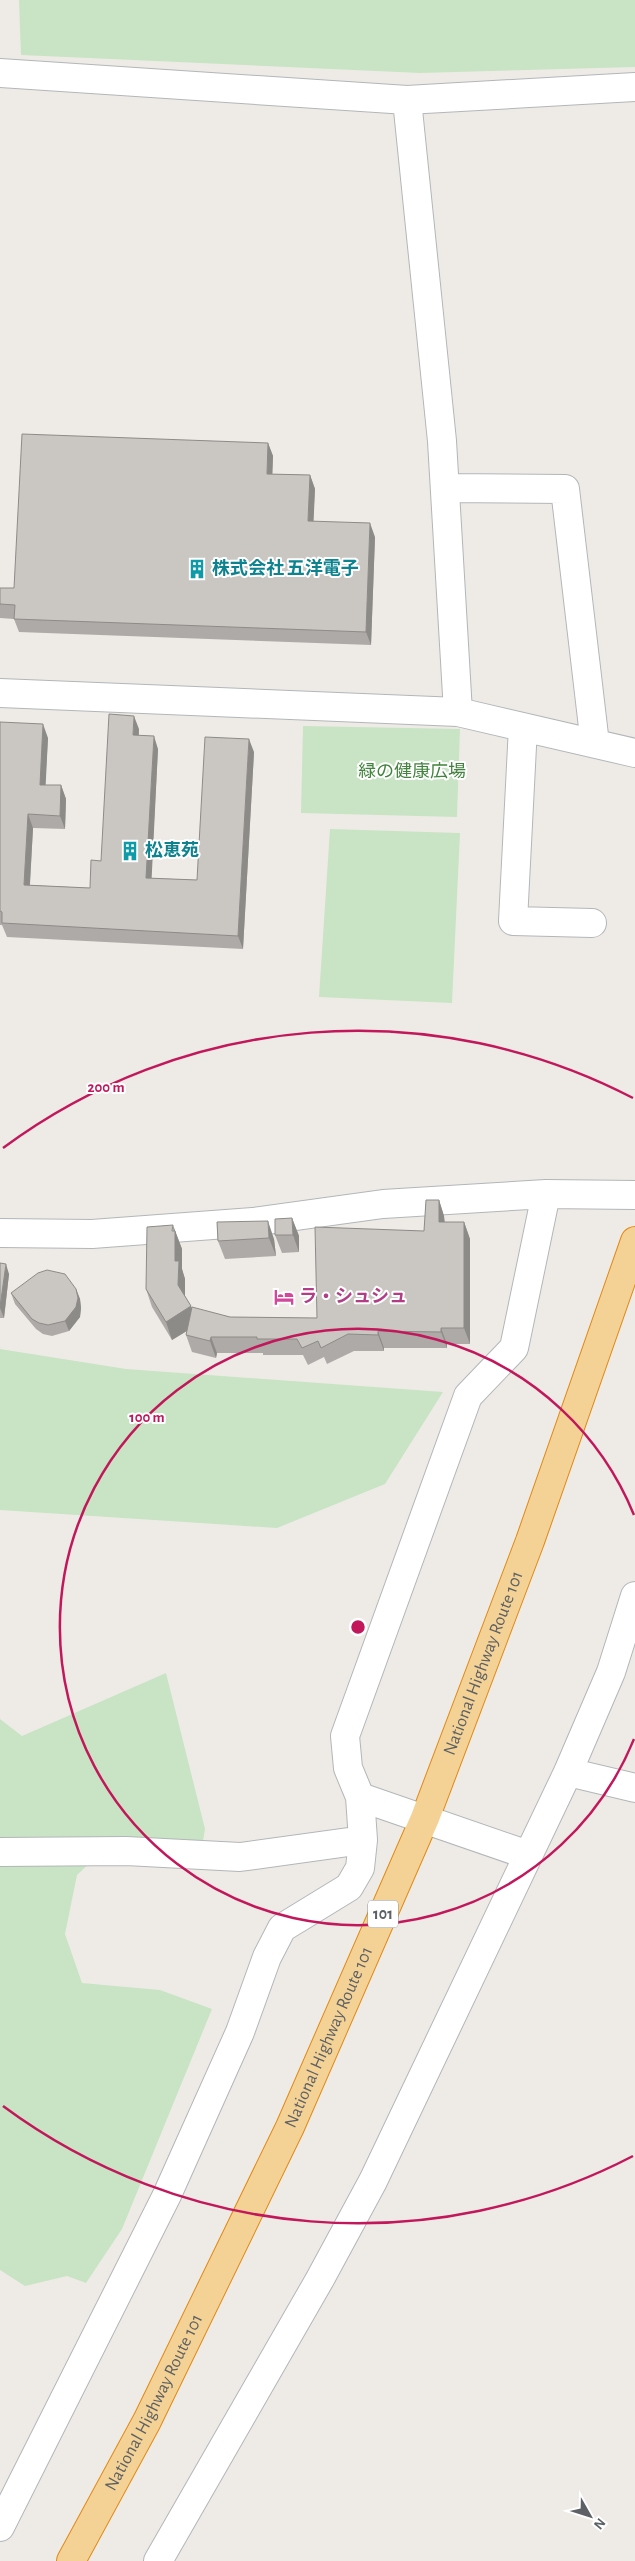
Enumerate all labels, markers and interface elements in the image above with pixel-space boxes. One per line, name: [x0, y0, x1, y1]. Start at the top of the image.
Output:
building icon: 株式会社 五洋電子: [186, 558, 208, 580]
place label: 株式会社 五洋電子: [212, 558, 359, 578]
park label: 緑の健康広場: [358, 761, 466, 781]
building icon: 松恵苑: [119, 840, 141, 862]
place label: 松恵苑: [145, 841, 199, 860]
text: 200 m: [87, 1080, 125, 1095]
hotel icon: ラ・シュシュ: [273, 1286, 295, 1308]
place label: ラ・シュシュ: [299, 1287, 407, 1306]
text: 100 m: [129, 1410, 165, 1425]
street label: National Highway Route 101: [441, 1569, 527, 1758]
centre of rings: [349, 1618, 367, 1636]
road number: 101: [368, 1900, 398, 1928]
street label: National Highway Route 101: [282, 1944, 376, 2131]
street label: National Highway Route 101: [102, 2312, 206, 2494]
north arrow: [565, 2491, 615, 2541]
text: N: [591, 2515, 608, 2532]

